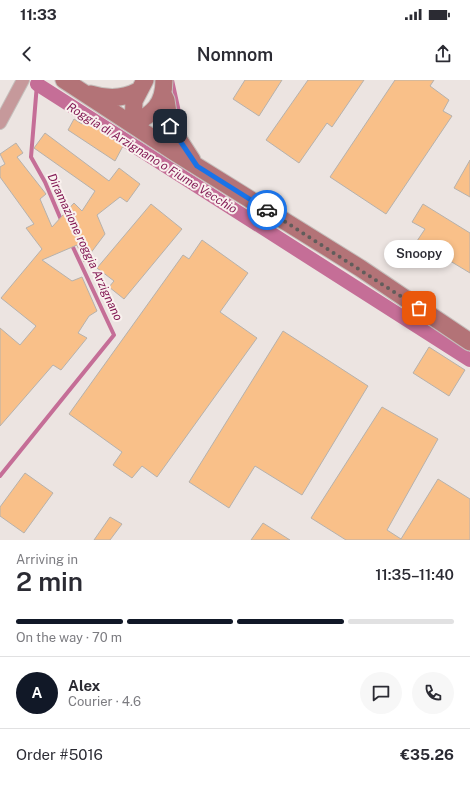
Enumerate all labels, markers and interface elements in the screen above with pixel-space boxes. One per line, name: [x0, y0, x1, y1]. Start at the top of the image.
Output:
text: 11:33: [20, 6, 57, 23]
icon: back: [16, 43, 38, 65]
icon: share: [432, 43, 454, 65]
text: Nomnom: [197, 44, 273, 65]
water label: Roggia di Arzignano o Fiume Vecchio: [64, 100, 240, 217]
pin: [153, 109, 187, 143]
icon: home: [159, 115, 181, 137]
water label: Diramazione roggia Arzignano: [45, 171, 126, 323]
courier: [247, 190, 287, 230]
icon: car: [256, 199, 278, 221]
callout: Snoopy: [384, 240, 454, 268]
text: Snoopy: [396, 246, 442, 261]
pin: [402, 291, 436, 325]
icon: bag: [408, 297, 430, 319]
text: Arriving in: [16, 552, 78, 567]
text: 2 min: [16, 566, 83, 597]
text: 11:35–11:40: [375, 566, 454, 583]
text: On the way · 70 m: [16, 630, 122, 645]
button: chat: [360, 672, 402, 714]
button: phone: [412, 672, 454, 714]
text: Alex: [68, 677, 100, 694]
text: A: [32, 684, 42, 701]
text: Courier · 4.6: [68, 694, 141, 709]
text: Order #5016: [16, 746, 103, 763]
text: €35.26: [400, 746, 454, 763]

